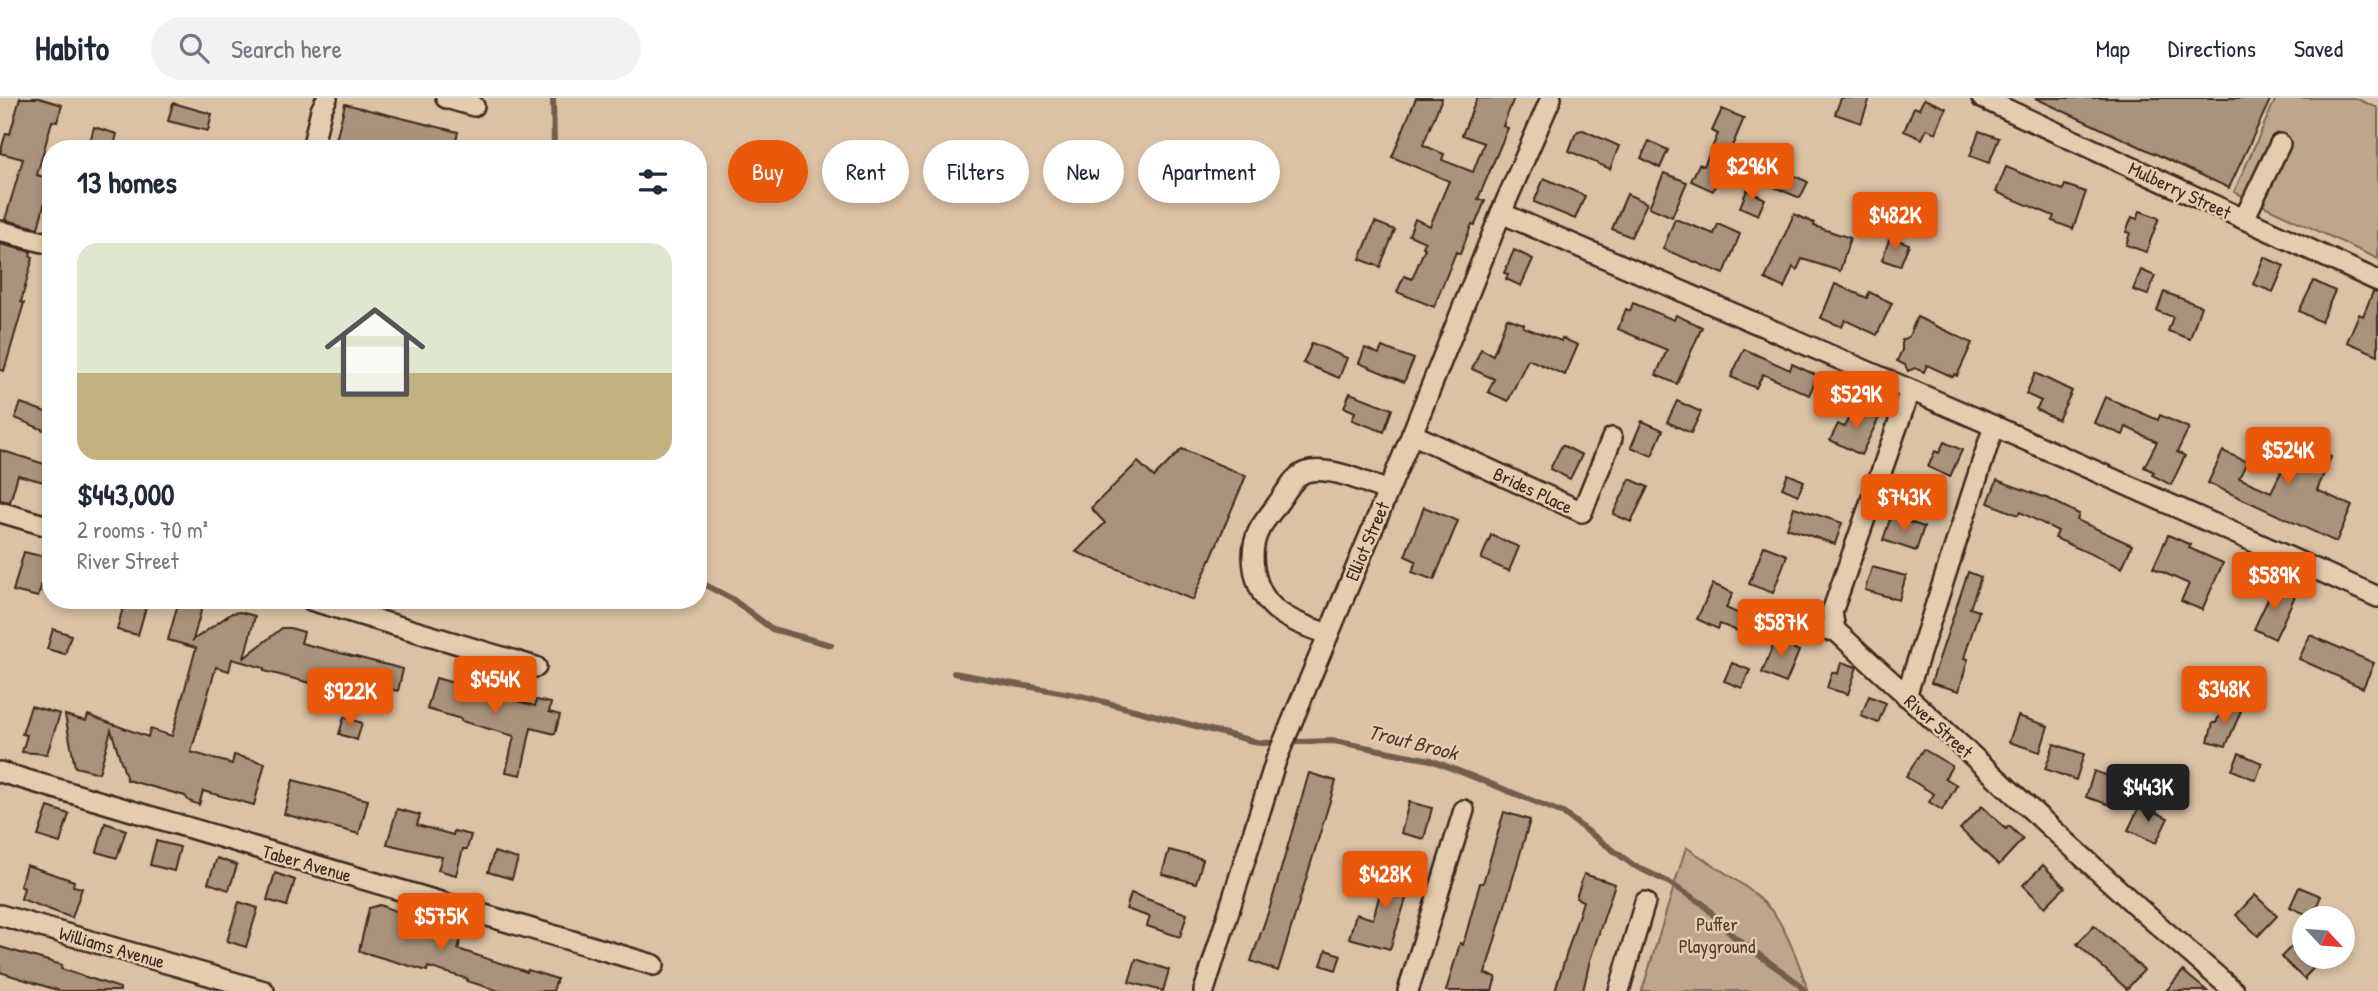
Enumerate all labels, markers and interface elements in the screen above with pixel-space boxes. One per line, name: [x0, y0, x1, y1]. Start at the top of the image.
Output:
search box: [151, 17, 641, 80]
text: Habito: [35, 26, 109, 70]
icon: search: [175, 29, 213, 67]
text: Search here: [231, 31, 342, 66]
text: Map: [2096, 32, 2130, 64]
text: Directions: [2168, 32, 2256, 64]
text: Saved: [2294, 32, 2343, 64]
chip: Buy: [728, 140, 808, 203]
chip: Rent: [822, 140, 909, 203]
chip: Filters: [923, 140, 1029, 203]
chip: New: [1043, 140, 1124, 203]
chip: Apartment: [1138, 140, 1280, 203]
pin: $296K: [1703, 144, 1801, 203]
text: $296K: [1726, 150, 1778, 181]
street label: Mulberry Street: [2124, 155, 2236, 225]
text: 13 homes: [77, 162, 177, 202]
icon: filters: [634, 163, 672, 201]
pin: $482K: [1846, 192, 1944, 252]
text: $482K: [1868, 199, 1922, 230]
icon: home: [312, 289, 438, 415]
pin: $529K: [1807, 372, 1905, 431]
text: $529K: [1830, 378, 1882, 409]
pin: $524K: [2239, 428, 2337, 487]
text: $524K: [2262, 434, 2314, 465]
street label: Brides Place: [1489, 460, 1577, 520]
text: $443,000: [77, 474, 175, 514]
pin: $743K: [1855, 474, 1953, 534]
text: $743K: [1877, 481, 1931, 512]
street label: Elliot Street: [1339, 497, 1395, 585]
text: 2 rooms · 70 m²: [77, 514, 208, 545]
text: River Street: [77, 545, 179, 576]
pin: $589K: [2225, 552, 2323, 612]
text: $589K: [2248, 559, 2300, 590]
pin: $587K: [1732, 600, 1830, 659]
text: $587K: [1754, 606, 1808, 637]
pin: $454K: [446, 656, 544, 716]
text: $454K: [470, 663, 520, 694]
pin: $348K: [2175, 666, 2273, 726]
pin: $922K: [301, 668, 399, 728]
text: $348K: [2198, 673, 2250, 704]
text: $922K: [323, 675, 377, 706]
street label: River Street: [1899, 688, 1979, 764]
water label: Trout Brook: [1365, 717, 1463, 768]
pin: $443K: [2099, 764, 2197, 824]
text: $443K: [2122, 771, 2174, 802]
street label: Taber Avenue: [259, 838, 355, 888]
pin: $428K: [1336, 852, 1434, 911]
text: $428K: [1358, 858, 1412, 889]
pin: $575K: [392, 894, 490, 953]
text: $575K: [414, 900, 468, 931]
north arrow: [2292, 906, 2356, 970]
map controls: [2292, 906, 2355, 969]
park label: Puffer Playground: [1679, 911, 1756, 959]
street label: Williams Avenue: [56, 920, 168, 975]

